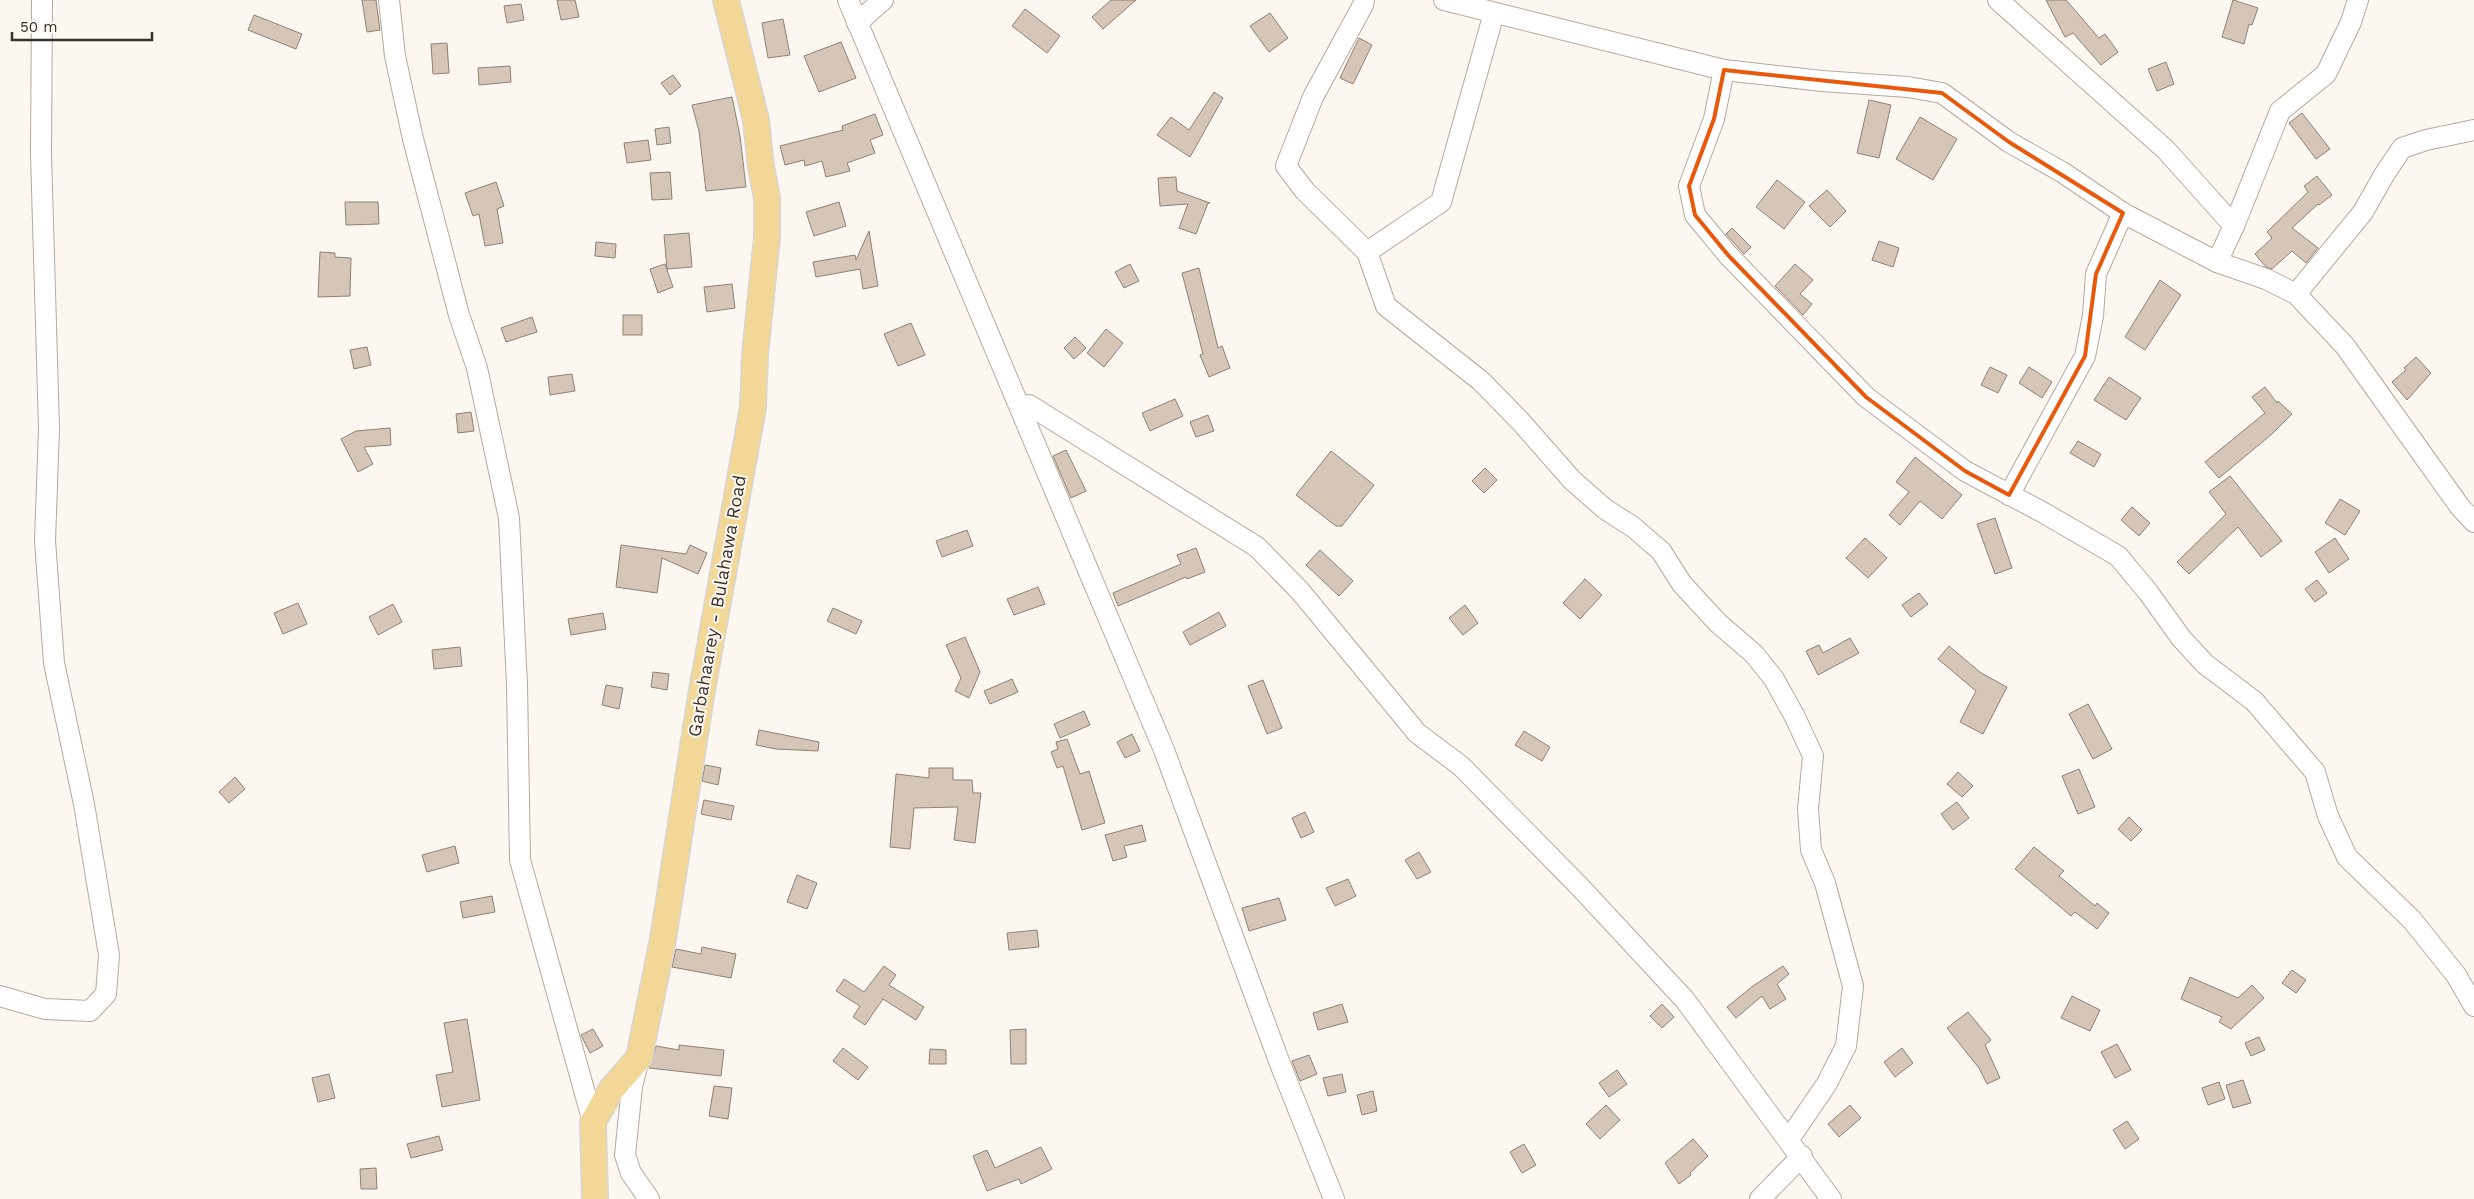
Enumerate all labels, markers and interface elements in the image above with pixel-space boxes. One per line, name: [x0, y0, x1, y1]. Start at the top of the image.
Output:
scale bar: [12, 10, 152, 42]
text: 50 m: [20, 18, 57, 36]
street label: Garbahaarey - Bulahawa Road: [683, 473, 750, 738]

